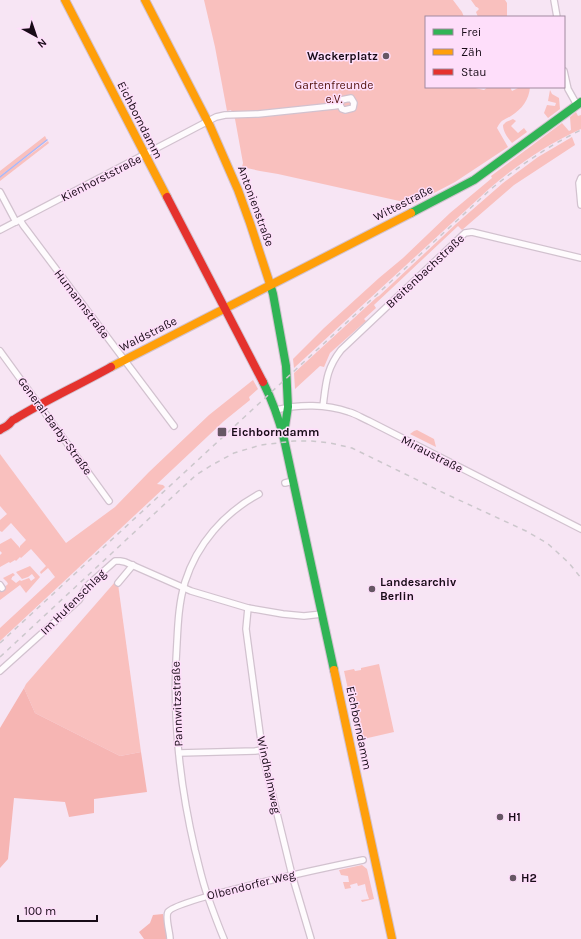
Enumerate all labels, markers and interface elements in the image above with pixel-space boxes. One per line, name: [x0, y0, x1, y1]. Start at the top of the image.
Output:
north arrow: [16, 16, 56, 56]
legend: [425, 16, 565, 88]
text: Frei: [461, 25, 481, 39]
text: N: [35, 36, 49, 51]
text: Zäh: [461, 45, 482, 59]
place label: Wackerplatz: [307, 49, 378, 63]
marker: Wackerplatz: [381, 51, 391, 61]
text: Stau: [461, 65, 487, 79]
park label: Gartenfreunde e.V.: [295, 78, 373, 106]
street label: Eichborndamm: [114, 79, 166, 161]
street label: Kienhorststraße: [58, 152, 144, 204]
street label: Antonienstraße: [235, 164, 277, 248]
street label: Wittestraße: [371, 182, 435, 224]
street label: Breitenbachstraße: [383, 231, 467, 311]
street label: Humannstraße: [51, 267, 113, 341]
street label: Waldstraße: [117, 314, 179, 354]
street label: General-Barby-Straße: [15, 374, 95, 478]
place label: Eichborndamm: [231, 425, 319, 439]
marker: Eichborndamm: [216, 426, 228, 438]
street label: Miraustraße: [399, 432, 465, 476]
street label: Im Hufenschlag: [37, 566, 109, 638]
place label: Landesarchiv Berlin: [380, 575, 457, 603]
marker: Landesarchiv Berlin: [367, 584, 377, 594]
street label: Pannwitzstraße: [169, 661, 185, 747]
street label: Eichborndamm: [343, 685, 375, 771]
street label: Windhalmweg: [254, 735, 284, 815]
place label: H1: [508, 810, 521, 824]
marker: H1: [495, 812, 505, 822]
street label: Olbendorfer Weg: [205, 867, 297, 903]
place label: H2: [521, 871, 537, 885]
marker: H2: [508, 873, 518, 883]
scale bar: [18, 897, 97, 923]
text: 100 m: [24, 904, 56, 918]

